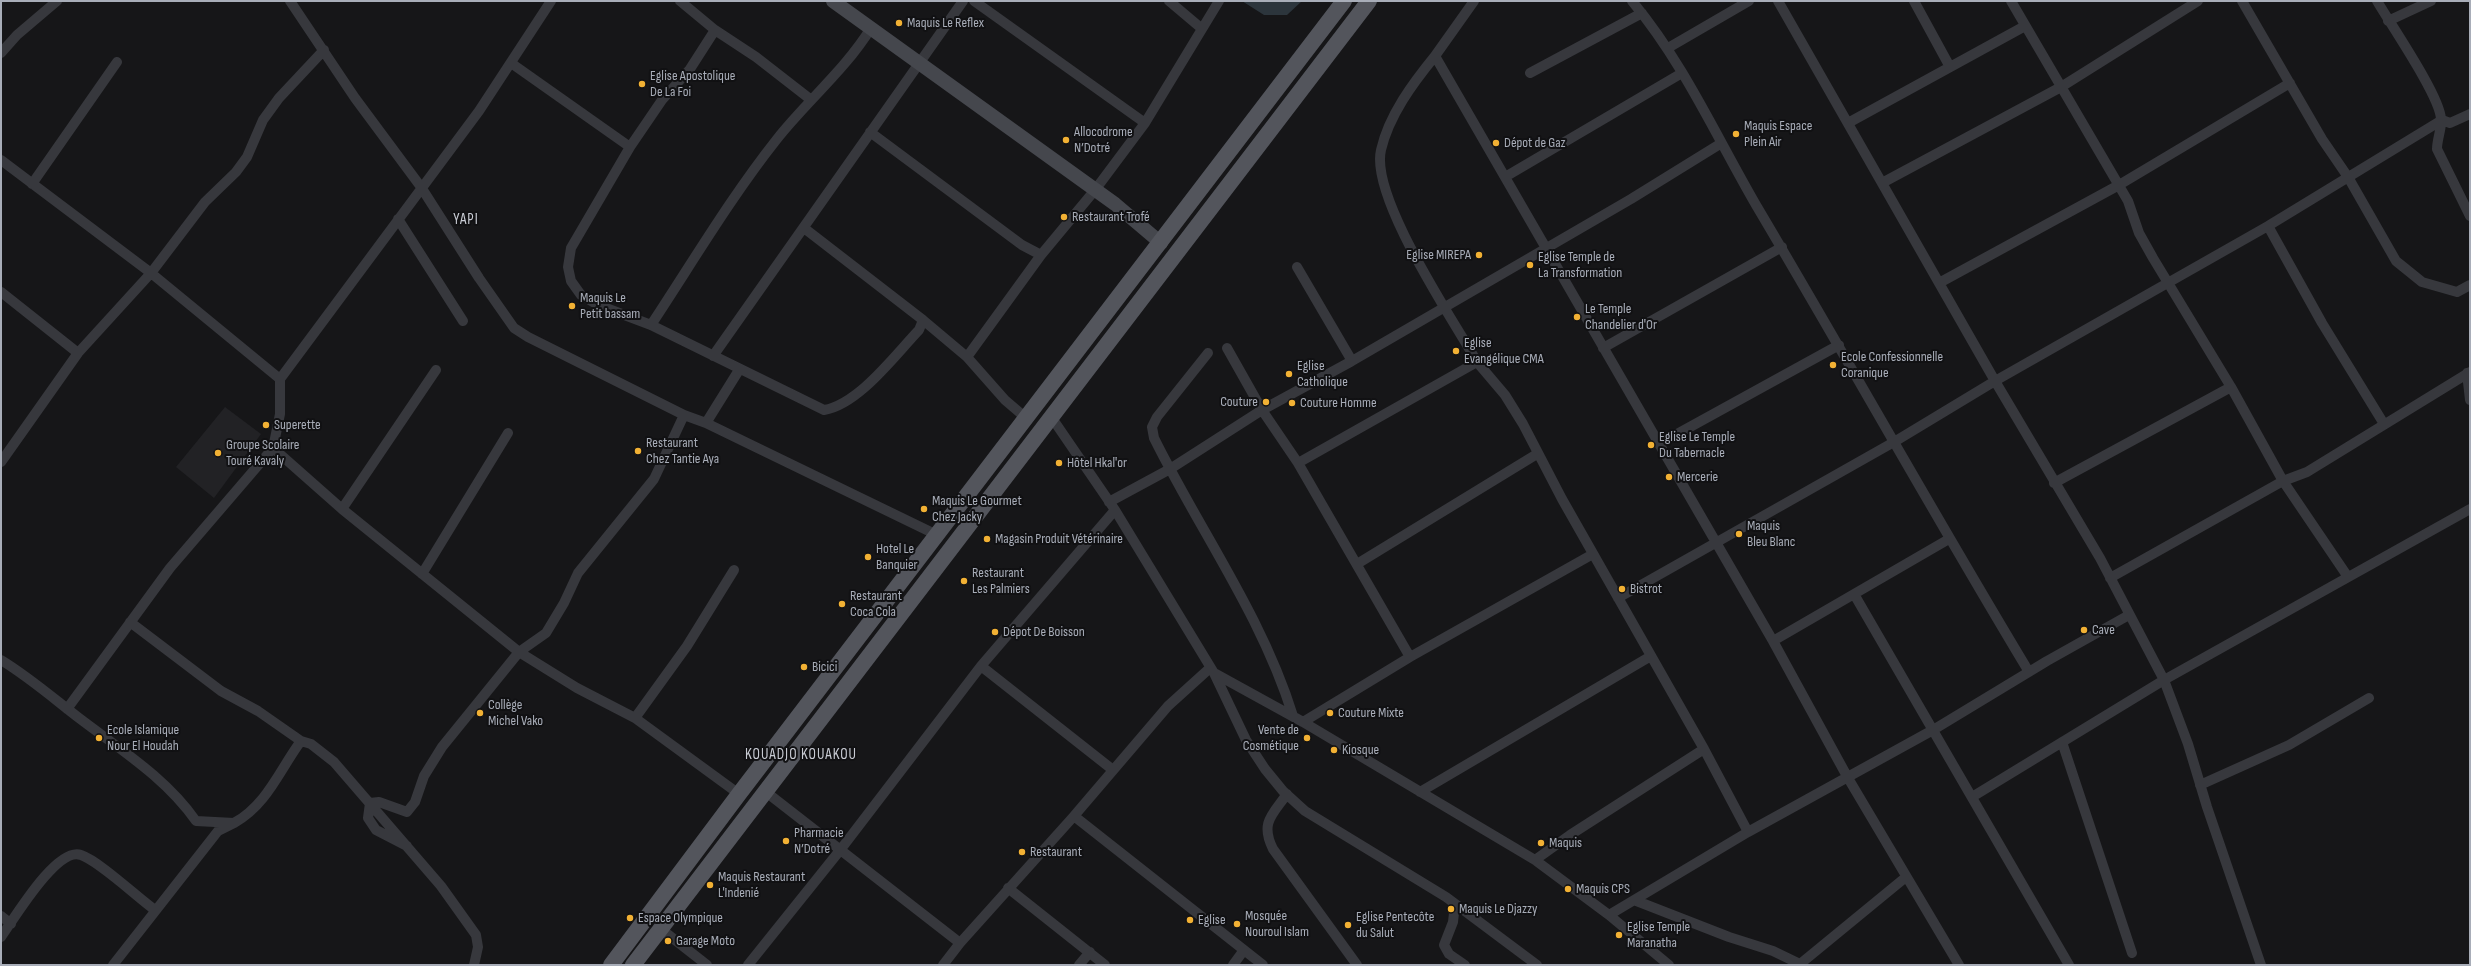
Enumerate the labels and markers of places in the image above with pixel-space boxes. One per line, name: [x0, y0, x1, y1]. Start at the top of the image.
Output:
place label: Maquis Le Reflex: [907, 15, 984, 31]
marker: Maquis Le Reflex: [894, 18, 904, 28]
place label: Eglise Apostolique De La Foi: [650, 68, 735, 100]
marker: Eglise Apostolique De La Foi: [637, 79, 647, 89]
place label: Maquis Espace Plein Air: [1744, 118, 1812, 150]
place label: Allocodrome N’Dotré: [1074, 124, 1133, 156]
marker: Maquis Espace Plein Air: [1731, 129, 1741, 139]
marker: Allocodrome N’Dotré: [1061, 135, 1071, 145]
place label: Dépot de Gaz: [1504, 135, 1566, 151]
marker: Dépot de Gaz: [1491, 138, 1501, 148]
place label: Restaurant Trofé: [1072, 209, 1150, 225]
marker: Restaurant Trofé: [1059, 212, 1069, 222]
place label: Eglise MIREPA: [1406, 247, 1471, 263]
place label: Eglise Temple de La Transformation: [1538, 249, 1622, 282]
marker: Eglise MIREPA: [1474, 250, 1484, 260]
marker: Eglise Temple de La Transformation: [1525, 260, 1535, 270]
place label: Maquis Le Petit bassam: [580, 290, 640, 322]
marker: Maquis Le Petit bassam: [567, 301, 577, 311]
place label: Le Temple Chandelier d'Or: [1585, 301, 1657, 334]
marker: Le Temple Chandelier d'Or: [1572, 312, 1582, 322]
place label: Eglise Evangélique CMA: [1464, 335, 1544, 368]
marker: Eglise Evangélique CMA: [1451, 346, 1461, 356]
place label: Ecole Confessionnelle Coranique: [1841, 349, 1943, 382]
place label: Eglise Catholique: [1297, 358, 1348, 390]
marker: Ecole Confessionnelle Coranique: [1828, 360, 1838, 370]
marker: Eglise Catholique: [1284, 369, 1294, 379]
place label: Couture: [1220, 394, 1258, 410]
place label: Couture Homme: [1300, 395, 1377, 411]
marker: Couture: [1261, 397, 1271, 407]
marker: Couture Homme: [1287, 398, 1297, 408]
place label: Superette: [274, 417, 321, 433]
marker: Superette: [261, 420, 271, 430]
place label: Eglise Le Temple Du Tabernacle: [1659, 429, 1735, 462]
place label: Restaurant Chez Tantie Aya: [646, 435, 719, 468]
place label: Groupe Scolaire Touré Kavaly: [226, 437, 299, 470]
marker: Eglise Le Temple Du Tabernacle: [1646, 440, 1656, 450]
marker: Restaurant Chez Tantie Aya: [633, 446, 643, 456]
marker: Groupe Scolaire Touré Kavaly: [213, 448, 223, 458]
place label: Hôtel Hkal'or: [1067, 455, 1127, 471]
marker: Hôtel Hkal'or: [1054, 458, 1064, 468]
place label: Mercerie: [1677, 469, 1718, 485]
marker: Mercerie: [1664, 472, 1674, 482]
place label: Maquis Le Gourmet Chez Jacky: [932, 493, 1022, 526]
marker: Maquis Le Gourmet Chez Jacky: [919, 504, 929, 514]
place label: Maquis Bleu Blanc: [1747, 518, 1795, 550]
marker: Maquis Bleu Blanc: [1734, 529, 1744, 539]
place label: Magasin Produit Vétérinaire: [995, 531, 1123, 547]
marker: Magasin Produit Vétérinaire: [982, 534, 992, 544]
place label: Hotel Le Banquier: [876, 541, 918, 574]
marker: Hotel Le Banquier: [863, 552, 873, 562]
place label: Restaurant Les Palmiers: [972, 565, 1030, 598]
marker: Restaurant Les Palmiers: [959, 576, 969, 586]
place label: Bistrot: [1630, 581, 1662, 597]
marker: Bistrot: [1617, 584, 1627, 594]
place label: Restaurant Coca Cola: [850, 588, 902, 620]
marker: Restaurant Coca Cola: [837, 599, 847, 609]
place label: Cave: [2092, 622, 2115, 638]
place label: Dépot De Boisson: [1003, 624, 1085, 640]
marker: Cave: [2079, 625, 2089, 635]
marker: Dépot De Boisson: [990, 627, 1000, 637]
place label: Bicici: [812, 659, 837, 675]
marker: Bicici: [799, 662, 809, 672]
place label: Collège Michel Vako: [488, 697, 543, 730]
place label: Couture Mixte: [1338, 705, 1404, 721]
marker: Collège Michel Vako: [475, 708, 485, 718]
marker: Couture Mixte: [1325, 708, 1335, 718]
place label: Ecole Islamique Nour El Houdah: [107, 722, 179, 754]
place label: Vente de Cosmétique: [1243, 722, 1299, 754]
marker: Ecole Islamique Nour El Houdah: [94, 733, 104, 743]
marker: Vente de Cosmétique: [1302, 733, 1312, 743]
place label: Kiosque: [1342, 742, 1379, 758]
marker: Kiosque: [1329, 745, 1339, 755]
place label: Pharmacie N’Dotré: [794, 825, 844, 858]
place label: Maquis: [1549, 835, 1582, 851]
marker: Pharmacie N’Dotré: [781, 836, 791, 846]
marker: Maquis: [1536, 838, 1546, 848]
place label: Restaurant: [1030, 844, 1082, 860]
marker: Restaurant: [1017, 847, 1027, 857]
place label: Maquis Restaurant L'Indenié: [718, 869, 805, 902]
marker: Maquis Restaurant L'Indenié: [705, 880, 715, 890]
place label: Maquis CPS: [1576, 881, 1630, 897]
marker: Maquis CPS: [1563, 884, 1573, 894]
place label: Maquis Le Djazzy: [1459, 901, 1537, 917]
marker: Maquis Le Djazzy: [1446, 904, 1456, 914]
place label: Mosquée Nouroul Islam: [1245, 908, 1309, 940]
place label: Eglise Pentecôte du Salut: [1356, 909, 1434, 942]
place label: Espace Olympique: [638, 910, 723, 926]
place label: Eglise: [1198, 912, 1226, 928]
marker: Espace Olympique: [625, 913, 635, 923]
marker: Eglise: [1185, 915, 1195, 925]
marker: Mosquée Nouroul Islam: [1232, 919, 1242, 929]
place label: Eglise Temple Maranatha: [1627, 919, 1690, 952]
marker: Eglise Pentecôte du Salut: [1343, 920, 1353, 930]
marker: Eglise Temple Maranatha: [1614, 930, 1624, 940]
place label: Garage Moto: [676, 933, 735, 949]
marker: Garage Moto: [663, 936, 673, 946]

